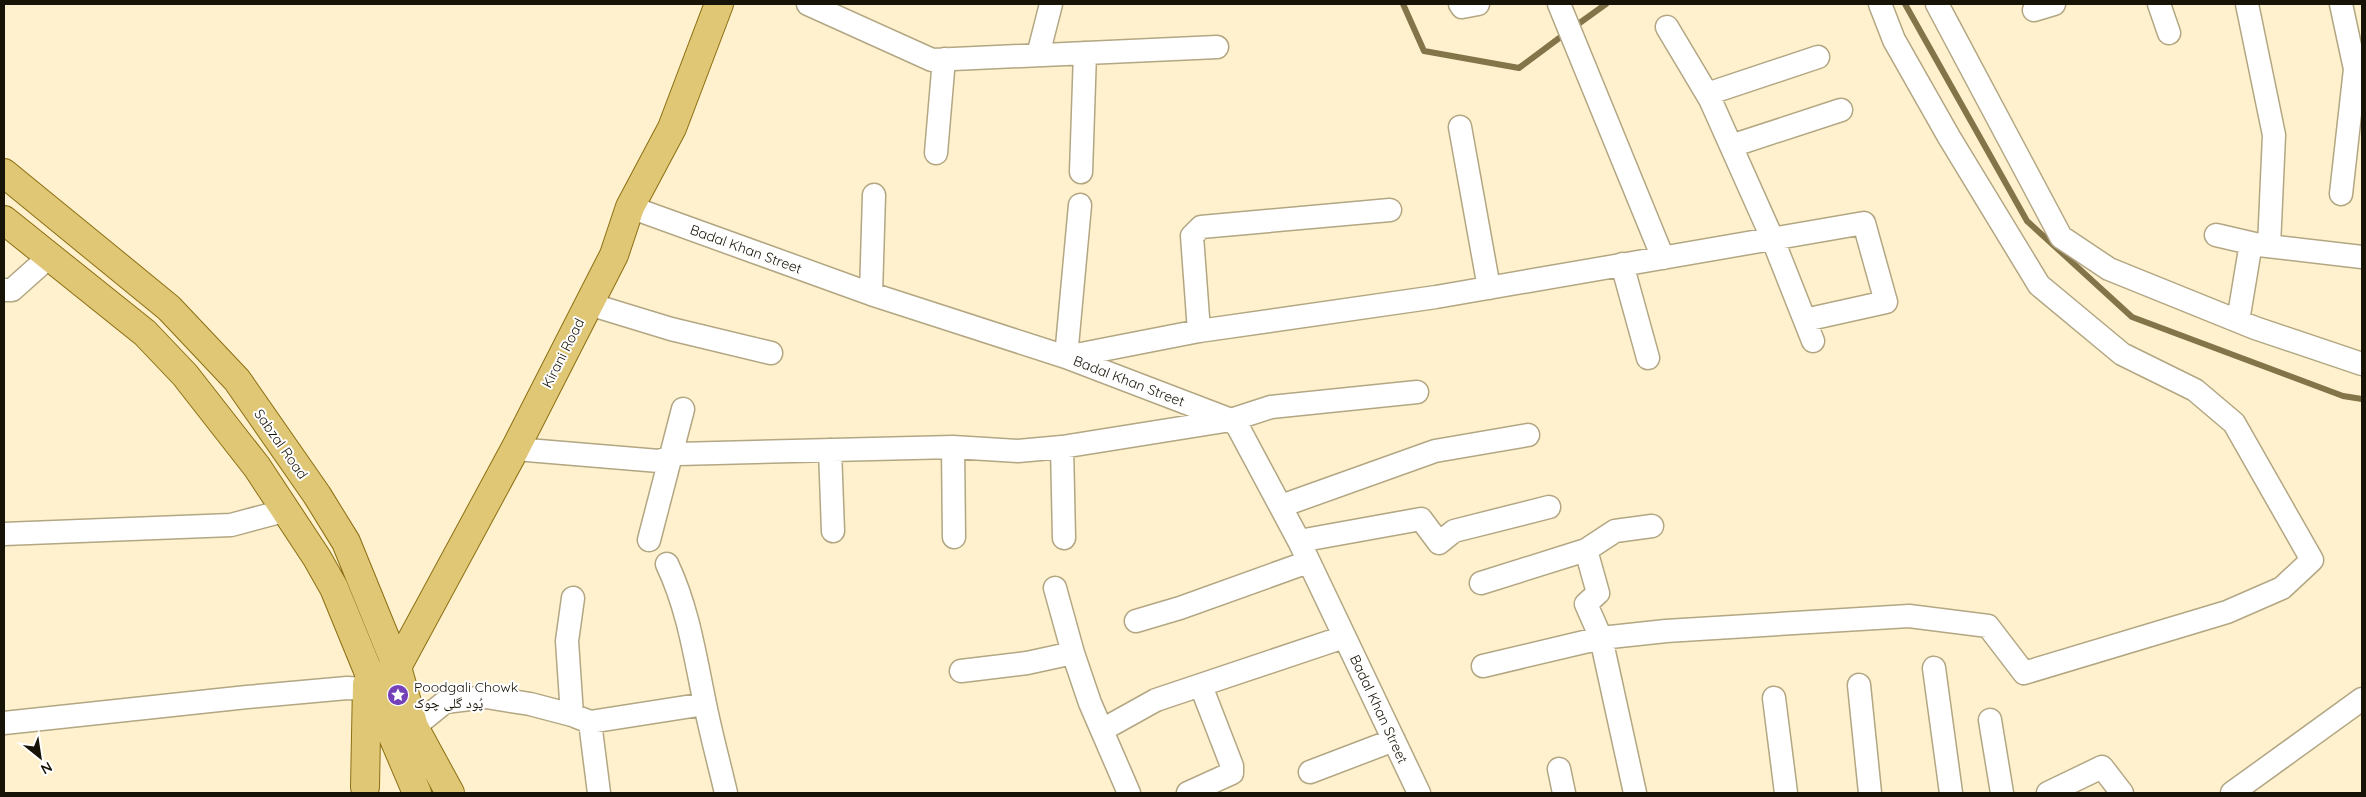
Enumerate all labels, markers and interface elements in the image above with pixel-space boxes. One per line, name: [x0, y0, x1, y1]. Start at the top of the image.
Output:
street label: Badal Khan Street: [688, 220, 805, 278]
street label: Kirani Road: [538, 315, 588, 391]
street label: Badal Khan Street: [1071, 352, 1187, 411]
street label: Sabzal Road: [250, 405, 312, 483]
street label: Badal Khan Street: [1346, 652, 1412, 766]
place label: Poodgali Chowk پُود گلی چوک: [414, 678, 518, 712]
place icon: Poodgali Chowk پُود گلی چوک: [386, 683, 410, 707]
north arrow: [15, 732, 65, 782]
text: N: [38, 758, 55, 779]

